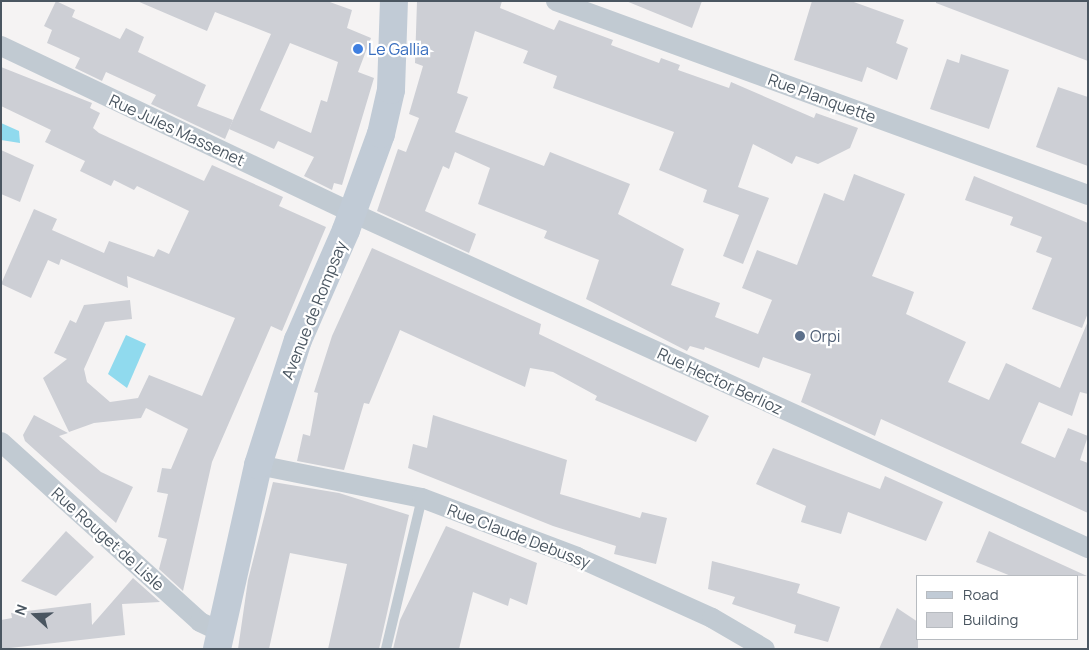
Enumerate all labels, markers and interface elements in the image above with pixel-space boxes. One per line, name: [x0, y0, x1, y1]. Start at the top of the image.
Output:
place label: Le Gallia: [368, 39, 429, 59]
marker: Le Gallia: [352, 43, 364, 55]
street label: Rue Planquette: [765, 70, 879, 126]
street label: Rue Jules Massenet: [106, 90, 248, 170]
street label: Avenue de Rompsay: [277, 238, 351, 382]
place label: Orpi: [810, 326, 841, 346]
marker: Orpi: [794, 330, 806, 342]
street label: Rue Hector Berlioz: [654, 344, 786, 418]
street label: Rue Rouget de Lisle: [48, 483, 168, 595]
street label: Rue Claude Debussy: [445, 500, 593, 572]
legend: [916, 575, 1079, 640]
text: Road: [963, 584, 999, 605]
north arrow: [10, 590, 60, 640]
text: N: [10, 602, 31, 618]
text: Building: [963, 609, 1018, 630]

